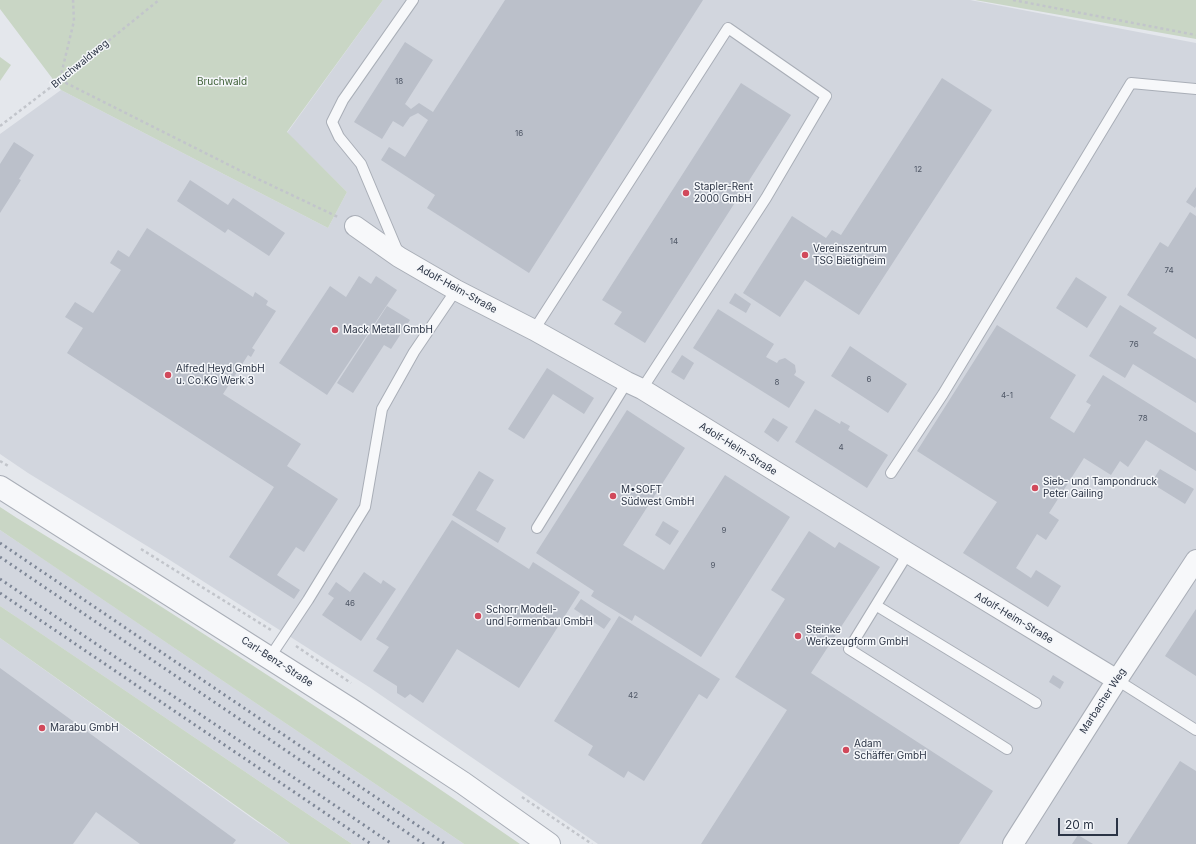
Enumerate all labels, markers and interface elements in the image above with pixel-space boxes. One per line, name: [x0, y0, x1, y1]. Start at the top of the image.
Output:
street label: Bruchwaldweg: [49, 37, 111, 91]
park label: Bruchwald: [197, 76, 247, 88]
house number: 18: [395, 77, 403, 87]
house number: 16: [515, 129, 523, 139]
house number: 12: [914, 165, 922, 175]
place label: Stapler-Rent 2000 GmbH: [694, 181, 753, 204]
marker: Stapler-Rent 2000 GmbH: [681, 188, 691, 198]
house number: 14: [670, 237, 678, 247]
place label: Vereinszentrum TSG Bietigheim: [813, 243, 887, 266]
marker: Vereinszentrum TSG Bietigheim: [800, 250, 810, 260]
street label: Adolf-Heim-Straße: [415, 262, 499, 316]
house number: 74: [1164, 266, 1174, 276]
place label: Mack Metall GmbH: [343, 324, 433, 336]
marker: Mack Metall GmbH: [330, 325, 340, 335]
house number: 76: [1129, 340, 1139, 350]
place label: Alfred Heyd GmbH u. Co.KG Werk 3: [176, 363, 265, 386]
marker: Alfred Heyd GmbH u. Co.KG Werk 3: [163, 370, 173, 380]
house number: 6: [867, 375, 871, 385]
house number: 8: [775, 378, 779, 388]
house number: 4-1: [1001, 391, 1013, 401]
house number: 78: [1138, 414, 1148, 424]
street label: Adolf-Heim-Straße: [697, 420, 779, 478]
house number: 4: [838, 443, 844, 453]
place label: Sieb- und Tampondruck Peter Gailing: [1043, 476, 1157, 500]
marker: Sieb- und Tampondruck Peter Gailing: [1030, 483, 1040, 493]
place label: M•SOFT Südwest GmbH: [621, 484, 694, 508]
marker: M•SOFT Südwest GmbH: [608, 491, 618, 501]
house number: 9: [722, 526, 726, 536]
house number: 9: [711, 561, 715, 571]
street label: Adolf-Heim-Straße: [973, 590, 1055, 646]
house number: 46: [345, 599, 355, 609]
place label: Schorr Modell- und Formenbau GmbH: [486, 604, 593, 628]
marker: Schorr Modell- und Formenbau GmbH: [473, 611, 483, 621]
place label: Steinke Werkzeugform GmbH: [806, 624, 909, 648]
marker: Steinke Werkzeugform GmbH: [793, 631, 803, 641]
street label: Carl-Benz-Straße: [239, 634, 315, 690]
street label: Marbacher Weg: [1077, 666, 1129, 736]
house number: 42: [628, 691, 638, 701]
place label: Marabu GmbH: [50, 722, 119, 734]
marker: Marabu GmbH: [37, 723, 47, 733]
place label: Adam Schäffer GmbH: [854, 738, 927, 762]
marker: Adam Schäffer GmbH: [841, 745, 851, 755]
scale bar: [1060, 810, 1120, 836]
text: 20 m: [1065, 817, 1094, 832]

